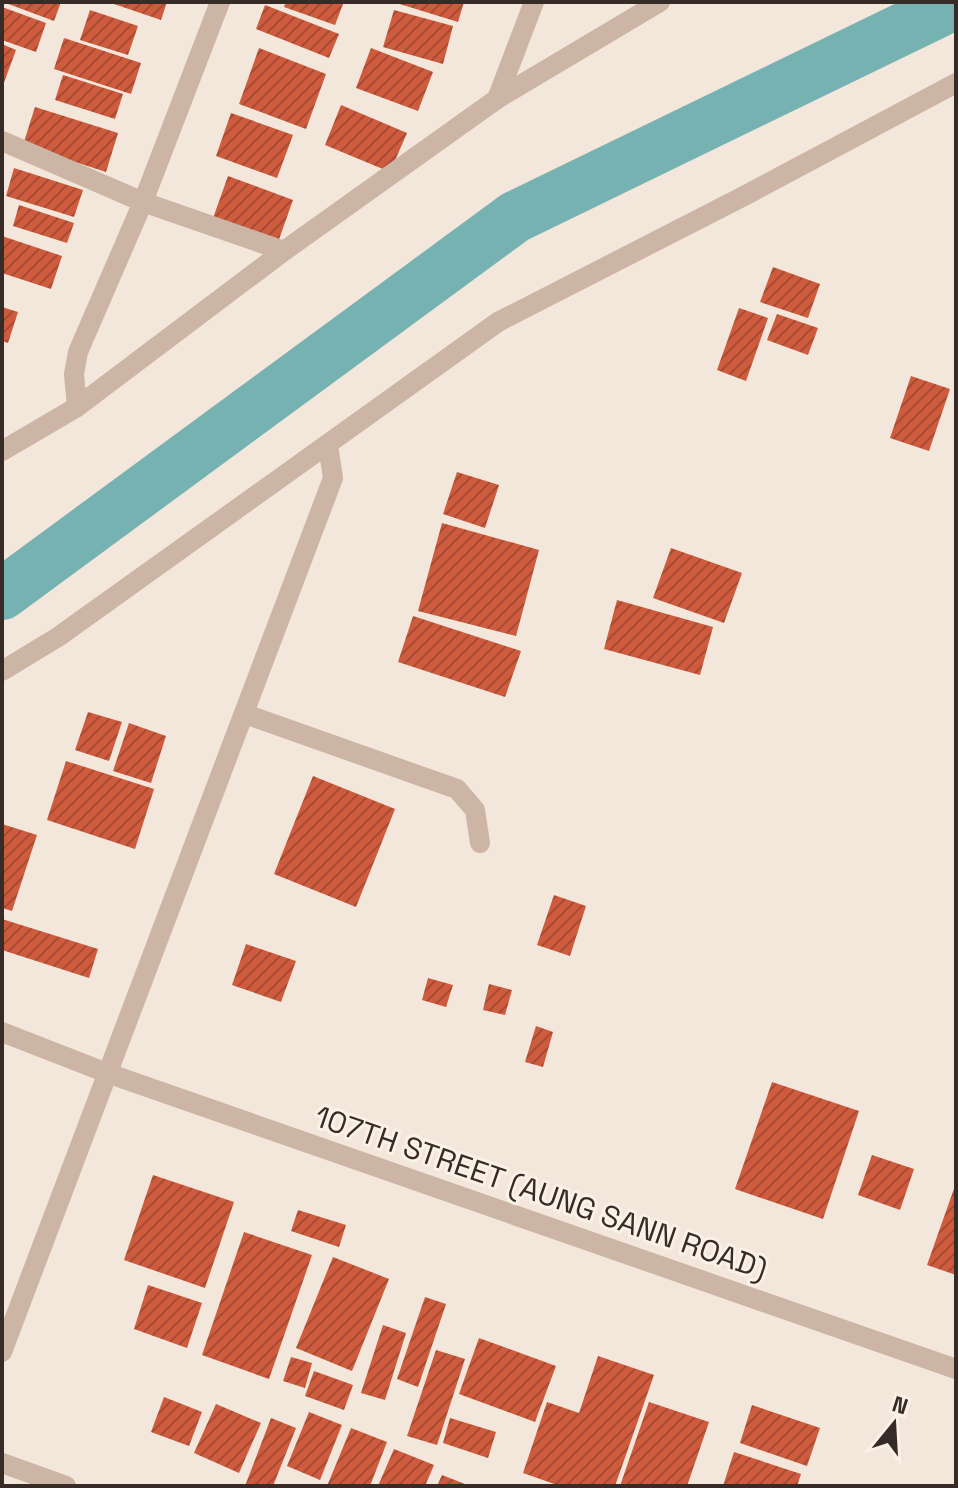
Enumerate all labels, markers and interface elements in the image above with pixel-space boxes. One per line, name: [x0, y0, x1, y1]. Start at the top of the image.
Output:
street label: 107TH STREET (AUNG SANN ROAD): [310, 1097, 772, 1288]
north arrow: [854, 1384, 934, 1464]
text: N: [889, 1389, 912, 1421]

